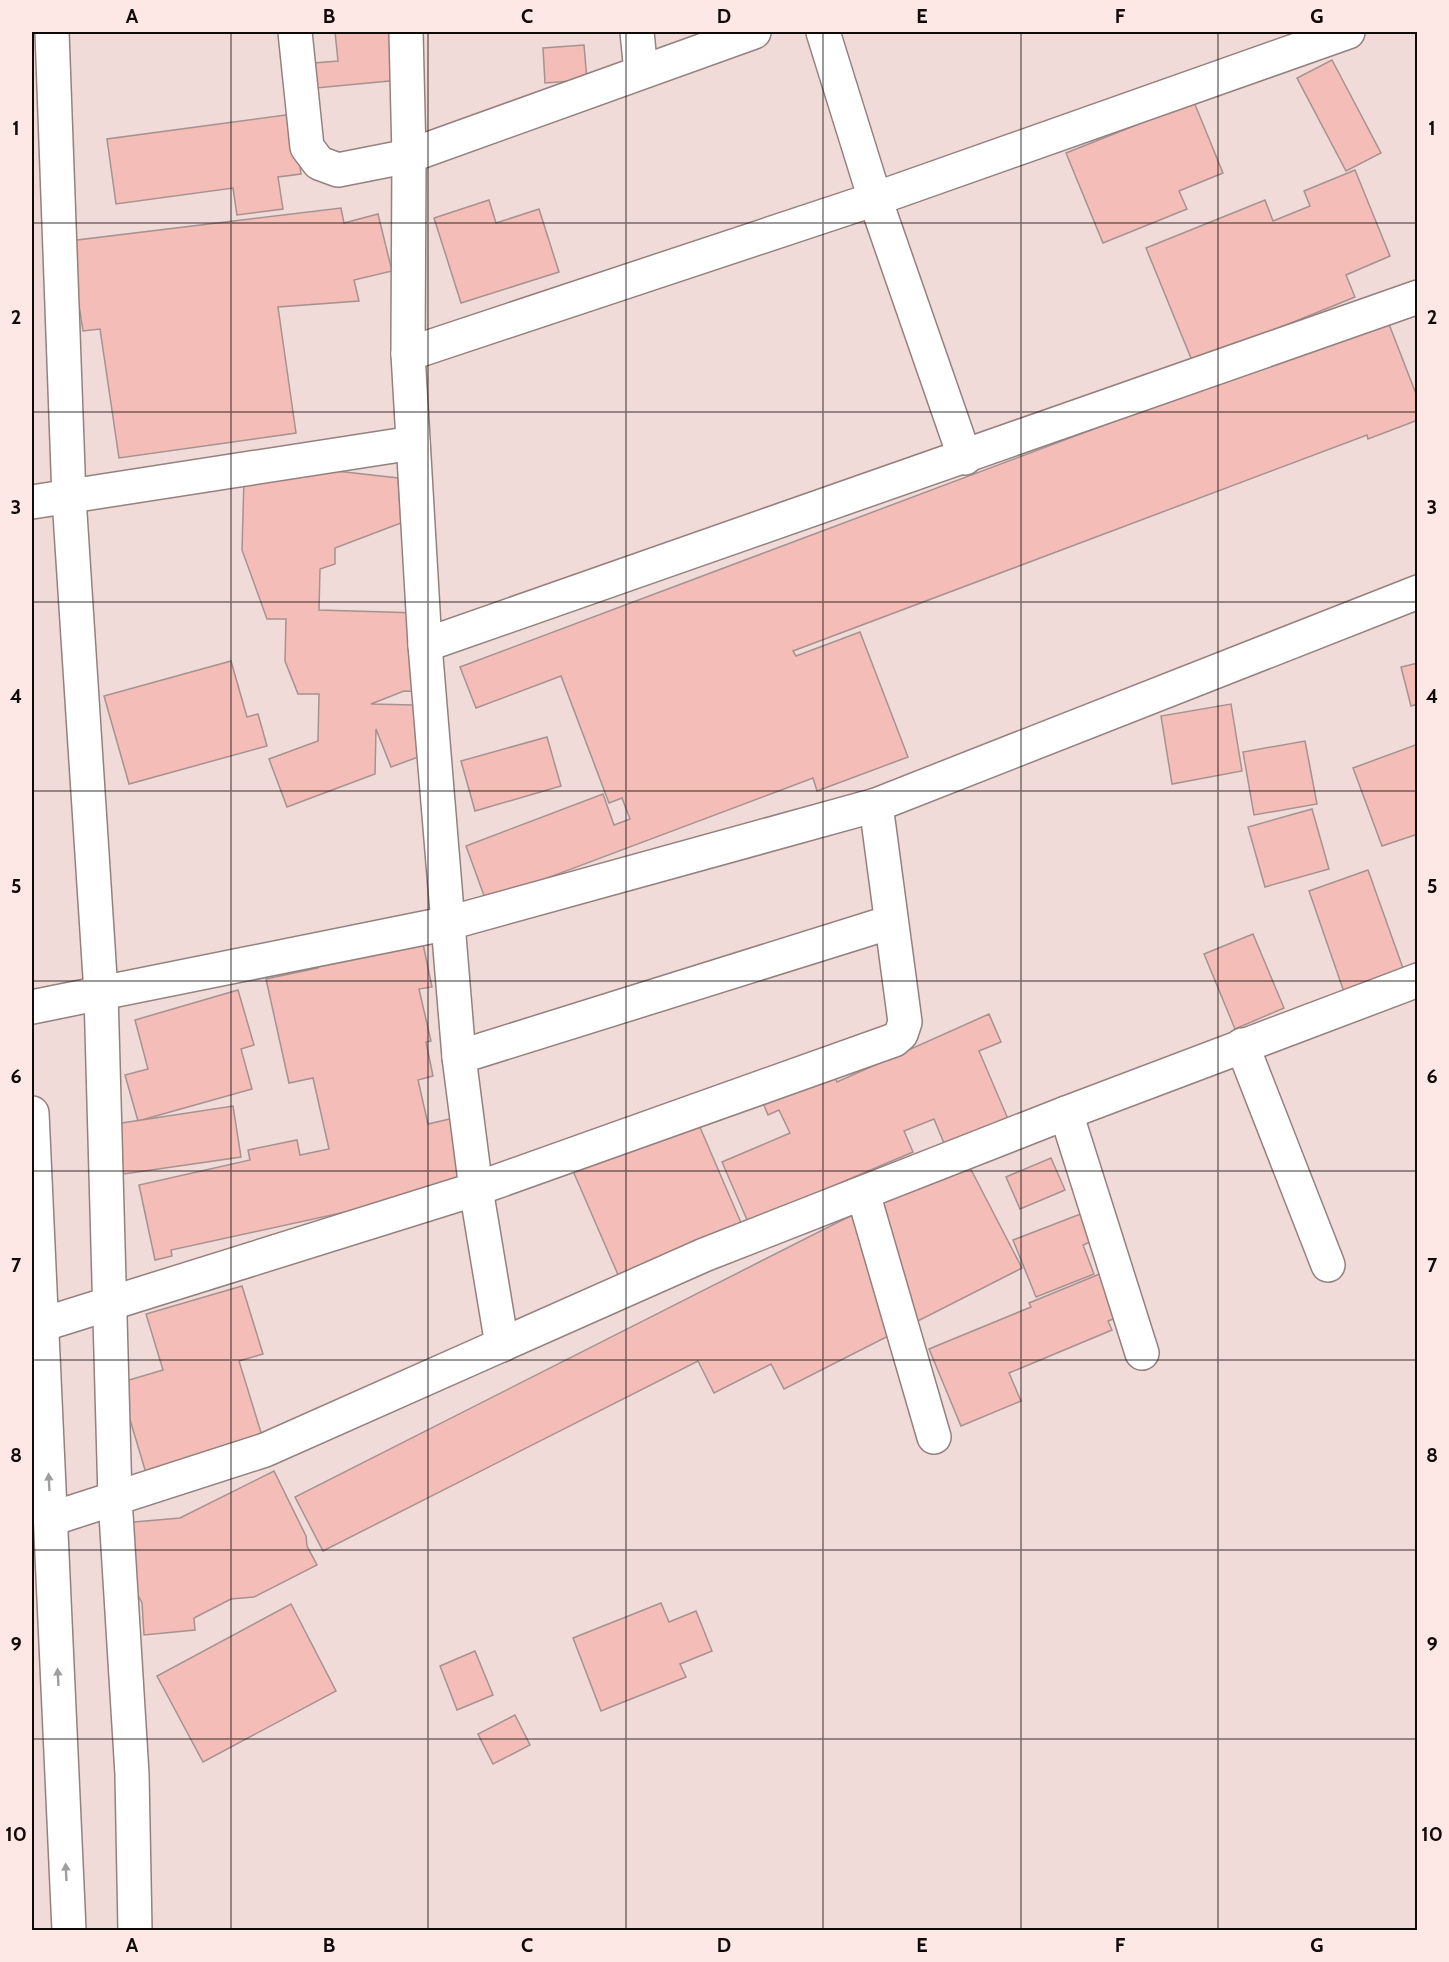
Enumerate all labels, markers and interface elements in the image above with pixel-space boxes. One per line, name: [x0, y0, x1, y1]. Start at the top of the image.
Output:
text: A: [126, 4, 139, 28]
text: B: [323, 4, 335, 28]
text: C: [521, 4, 533, 28]
text: D: [717, 4, 731, 28]
text: E: [916, 4, 928, 28]
text: F: [1115, 4, 1126, 28]
text: G: [1310, 4, 1324, 28]
text: 1: [12, 116, 20, 140]
text: 1: [1428, 116, 1436, 140]
text: 2: [11, 305, 21, 329]
text: 2: [1427, 305, 1437, 329]
text: 3: [11, 495, 21, 519]
text: 3: [1427, 495, 1437, 519]
text: 4: [10, 684, 22, 708]
text: 4: [1426, 684, 1438, 708]
text: 5: [11, 874, 21, 898]
text: 5: [1427, 874, 1437, 898]
text: 6: [10, 1064, 22, 1088]
text: 6: [1426, 1064, 1438, 1088]
text: 7: [11, 1253, 22, 1277]
text: 7: [1427, 1253, 1438, 1277]
text: 8: [10, 1443, 22, 1467]
text: 8: [1426, 1443, 1438, 1467]
one-way arrow: [45, 1473, 54, 1492]
text: 9: [10, 1632, 22, 1656]
text: 9: [1426, 1632, 1438, 1656]
one-way arrow: [53, 1668, 62, 1687]
text: 10: [5, 1822, 27, 1846]
text: 10: [1421, 1822, 1443, 1846]
one-way arrow: [62, 1863, 71, 1882]
text: A: [126, 1933, 139, 1957]
text: B: [323, 1933, 335, 1957]
text: C: [521, 1933, 533, 1957]
text: D: [717, 1933, 731, 1957]
text: E: [916, 1933, 928, 1957]
text: F: [1115, 1933, 1126, 1957]
text: G: [1310, 1933, 1324, 1957]

